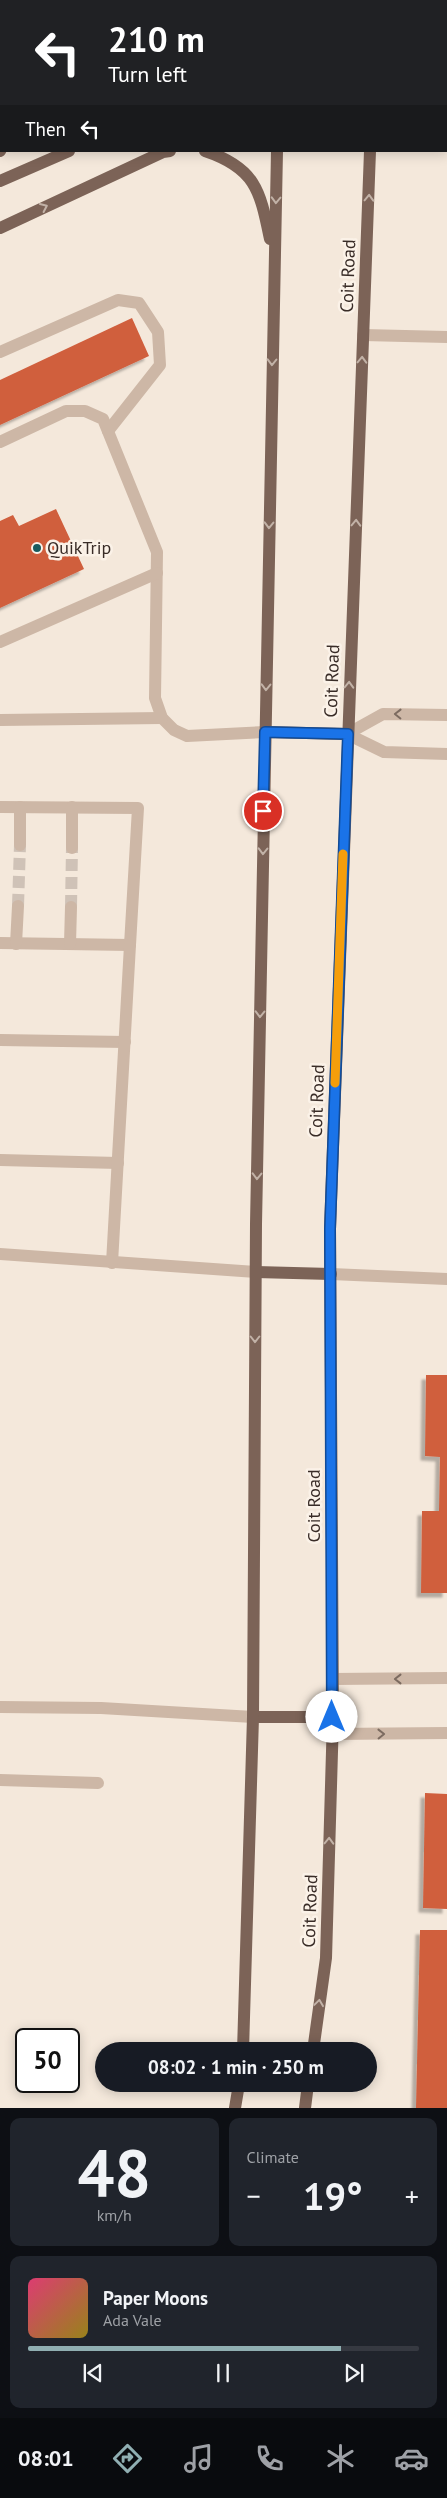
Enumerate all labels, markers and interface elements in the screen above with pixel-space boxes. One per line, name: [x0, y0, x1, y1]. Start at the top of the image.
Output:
text: 210 m: [108, 16, 205, 62]
icon: left: [25, 20, 90, 85]
text: Turn left: [108, 60, 187, 88]
icon: left: [76, 115, 104, 143]
text: Then: [25, 117, 66, 141]
one-way arrow: [363, 194, 374, 202]
one-way arrow: [271, 196, 281, 204]
one-way arrow: [39, 203, 48, 214]
street label: Coit Road: [335, 239, 360, 313]
one-way arrow: [357, 356, 368, 364]
one-way arrow: [267, 359, 277, 367]
one-way arrow: [350, 519, 361, 527]
one-way arrow: [264, 522, 274, 529]
place label: QuikTrip: [47, 536, 111, 559]
marker: QuikTrip: [31, 542, 43, 554]
street label: Coit Road: [319, 644, 344, 718]
one-way arrow: [344, 681, 355, 689]
one-way arrow: [260, 684, 271, 692]
one-way arrow: [394, 709, 402, 719]
pin: [242, 790, 284, 832]
icon: arrive: [249, 797, 277, 825]
one-way arrow: [257, 847, 268, 855]
one-way arrow: [254, 1010, 265, 1018]
street label: Coit Road: [304, 1064, 329, 1138]
one-way arrow: [251, 1172, 262, 1180]
one-way arrow: [250, 1335, 260, 1343]
street label: Coit Road: [302, 1469, 325, 1543]
one-way arrow: [394, 1674, 402, 1684]
position arrow: [305, 1690, 357, 1742]
one-way arrow: [377, 1728, 385, 1739]
one-way arrow: [324, 1837, 334, 1844]
street label: Coit Road: [297, 1874, 322, 1948]
one-way arrow: [314, 1999, 324, 2007]
speed limit sign: 50: [15, 2028, 80, 2093]
text: 08:02 · 1 min · 250 m: [148, 2055, 324, 2079]
text: 48: [77, 2130, 151, 2214]
text: Climate: [247, 2147, 299, 2167]
text: 19°: [303, 2171, 363, 2220]
text: −: [247, 2177, 261, 2214]
text: +: [405, 2177, 419, 2214]
text: km/h: [97, 2205, 132, 2225]
text: Paper Moons: [103, 2286, 208, 2310]
text: Ada Vale: [103, 2310, 162, 2330]
icon: previous: [79, 2359, 107, 2387]
icon: pause: [209, 2359, 237, 2387]
icon: next: [340, 2359, 368, 2387]
icon: directions: [110, 2441, 145, 2476]
icon: music: [181, 2441, 216, 2476]
icon: phone: [252, 2441, 287, 2476]
icon: climate: [323, 2441, 358, 2476]
icon: car: [394, 2441, 429, 2476]
text: 08:01: [18, 2444, 74, 2472]

